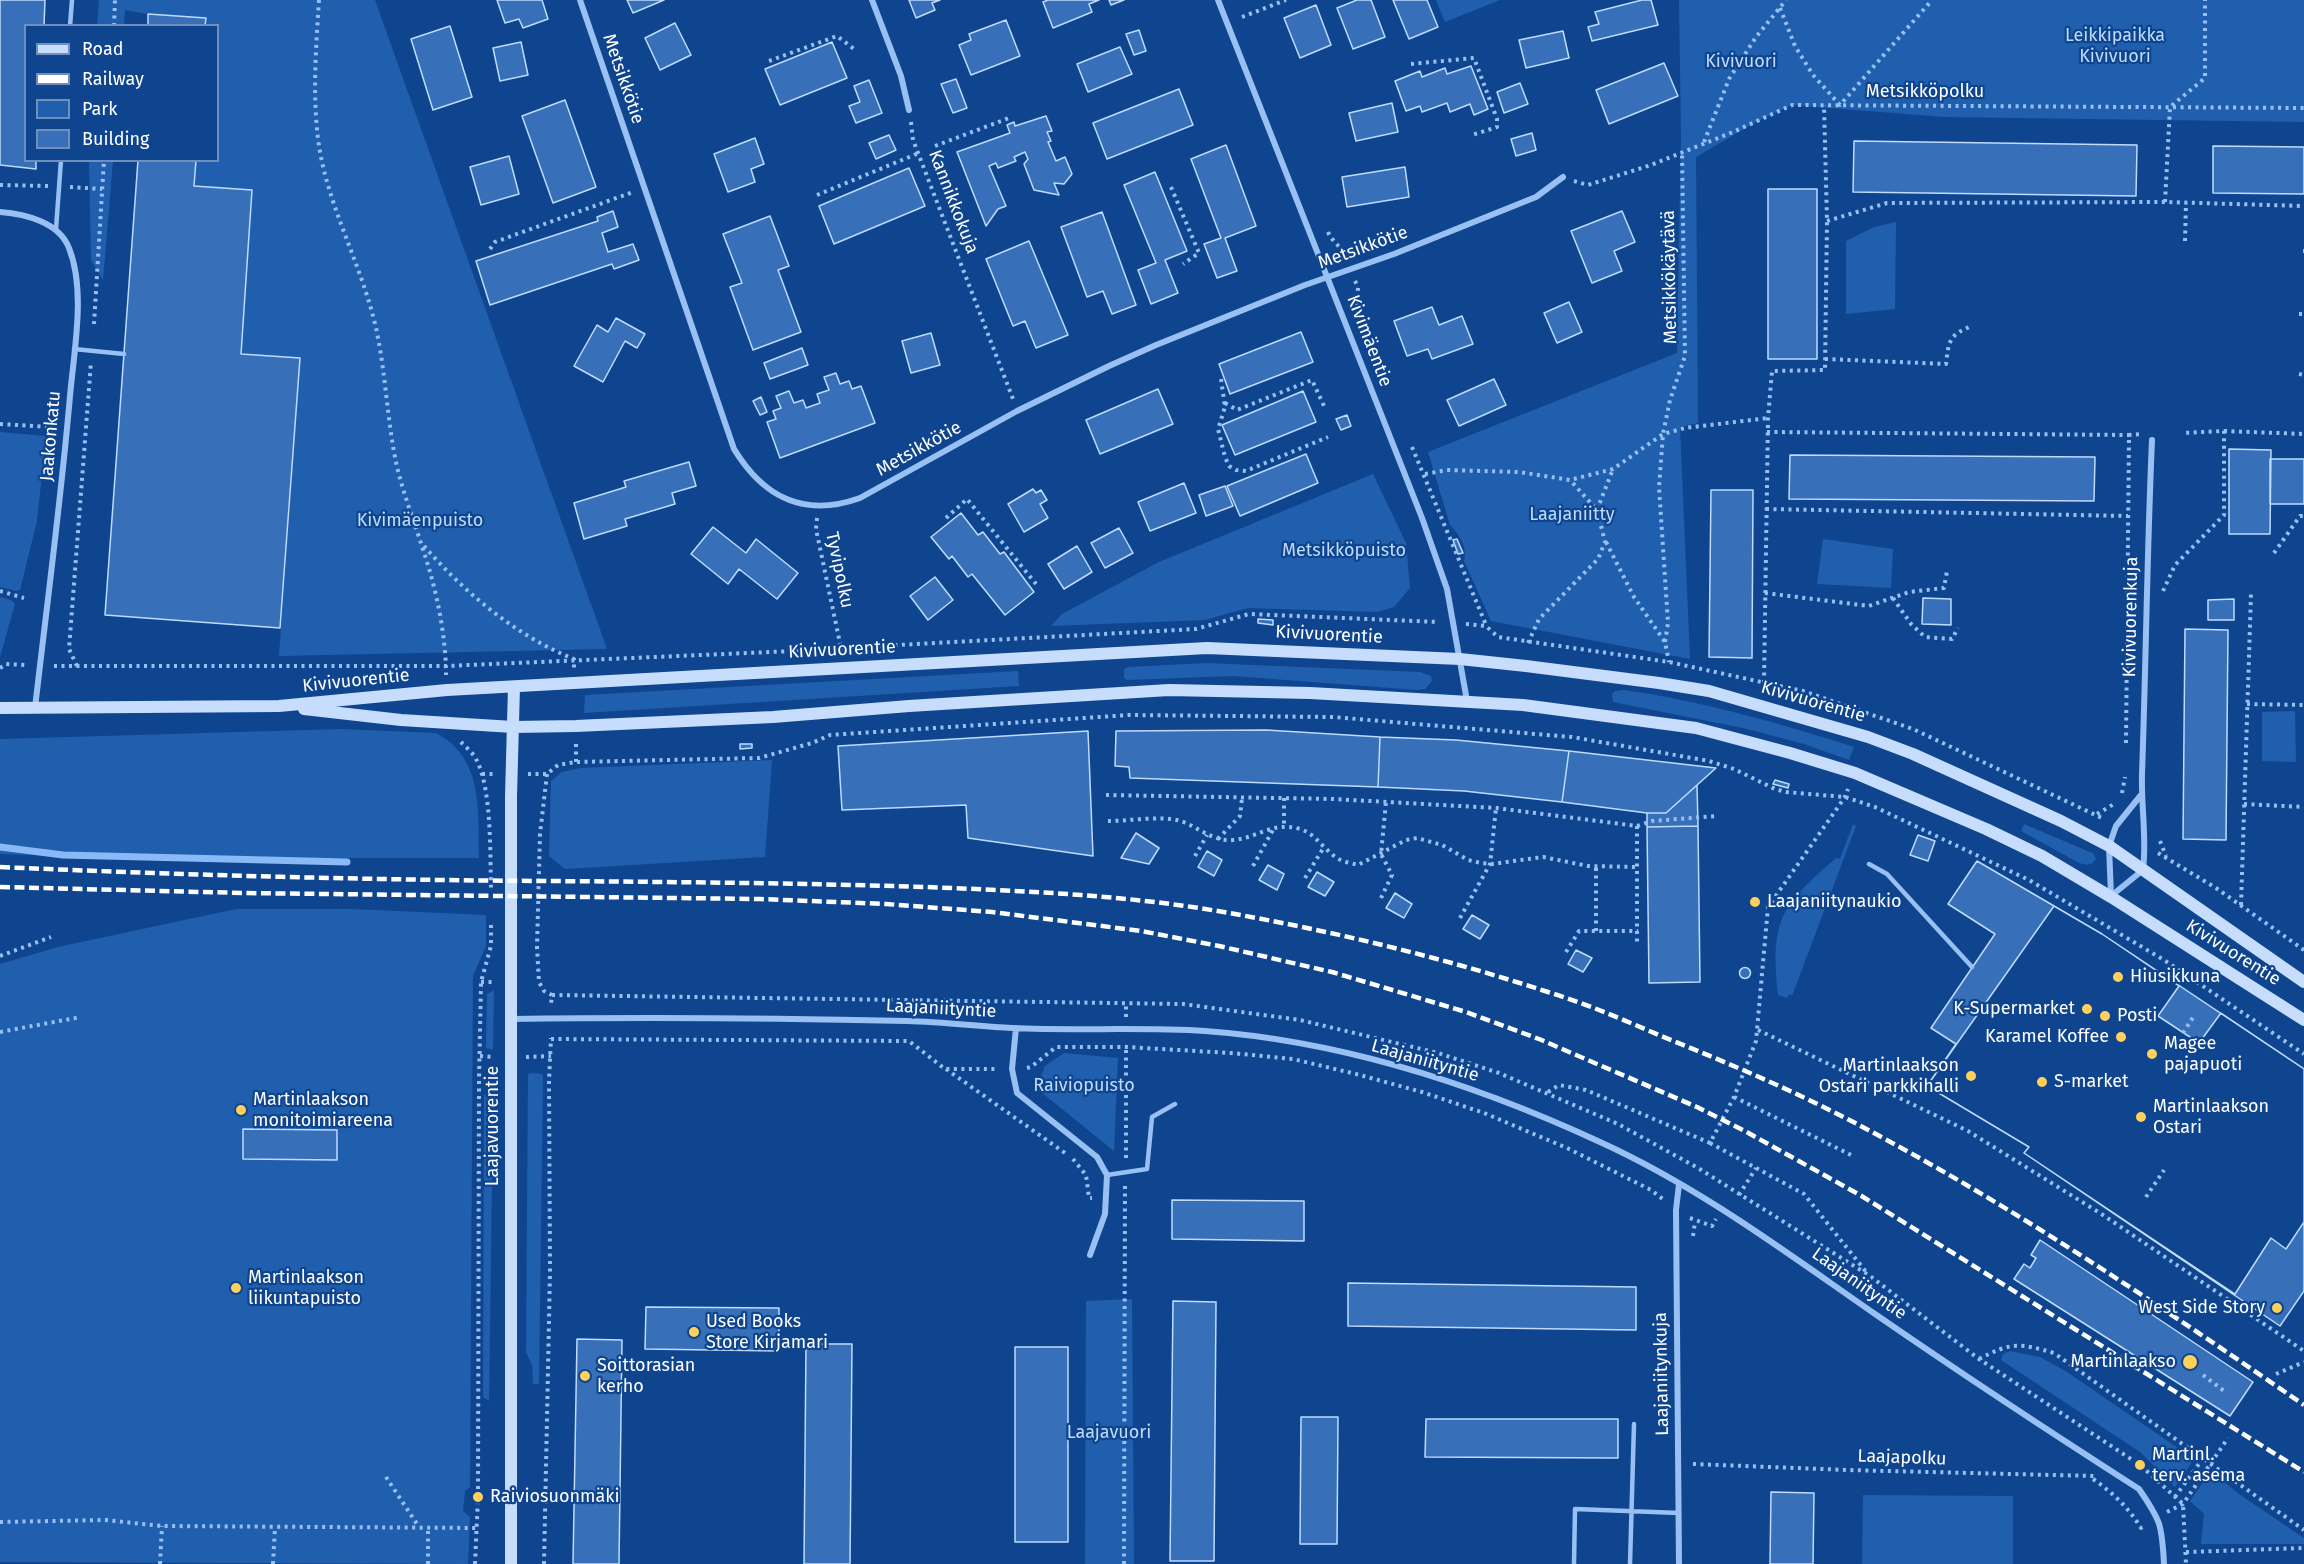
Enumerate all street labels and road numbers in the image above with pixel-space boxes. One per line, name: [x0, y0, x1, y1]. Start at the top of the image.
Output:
street label: Metsikkötie: [597, 31, 649, 127]
street label: Metsikköpolku: [1866, 81, 1984, 103]
street label: Kannikkokuja: [923, 147, 983, 257]
street label: Metsikkökäytävä: [1658, 210, 1682, 344]
street label: Metsikkötie: [1315, 222, 1411, 274]
street label: Kivimäentie: [1342, 292, 1396, 390]
street label: Jaakonkatu: [36, 390, 66, 482]
street label: Metsikkötie: [873, 417, 965, 481]
street label: Tyvipolku: [820, 530, 858, 610]
street label: Kivivuorenkuja: [2119, 557, 2143, 677]
street label: Kivivuorentie: [1275, 621, 1383, 649]
street label: Kivivuorentie: [788, 636, 896, 664]
street label: Kivivuorentie: [301, 665, 411, 697]
street label: Kivivuorentie: [1758, 677, 1868, 727]
street label: Kivivuorentie: [2182, 915, 2284, 991]
street label: Laajaniityntie: [885, 995, 997, 1023]
street label: Laajaniityntie: [1369, 1035, 1481, 1087]
street label: Laajavuorentie: [482, 1066, 504, 1186]
street label: Laajaniityntie: [1807, 1243, 1911, 1325]
street label: Laajaniitynkuja: [1650, 1312, 1674, 1436]
street label: Laajapolku: [1857, 1446, 1947, 1470]

